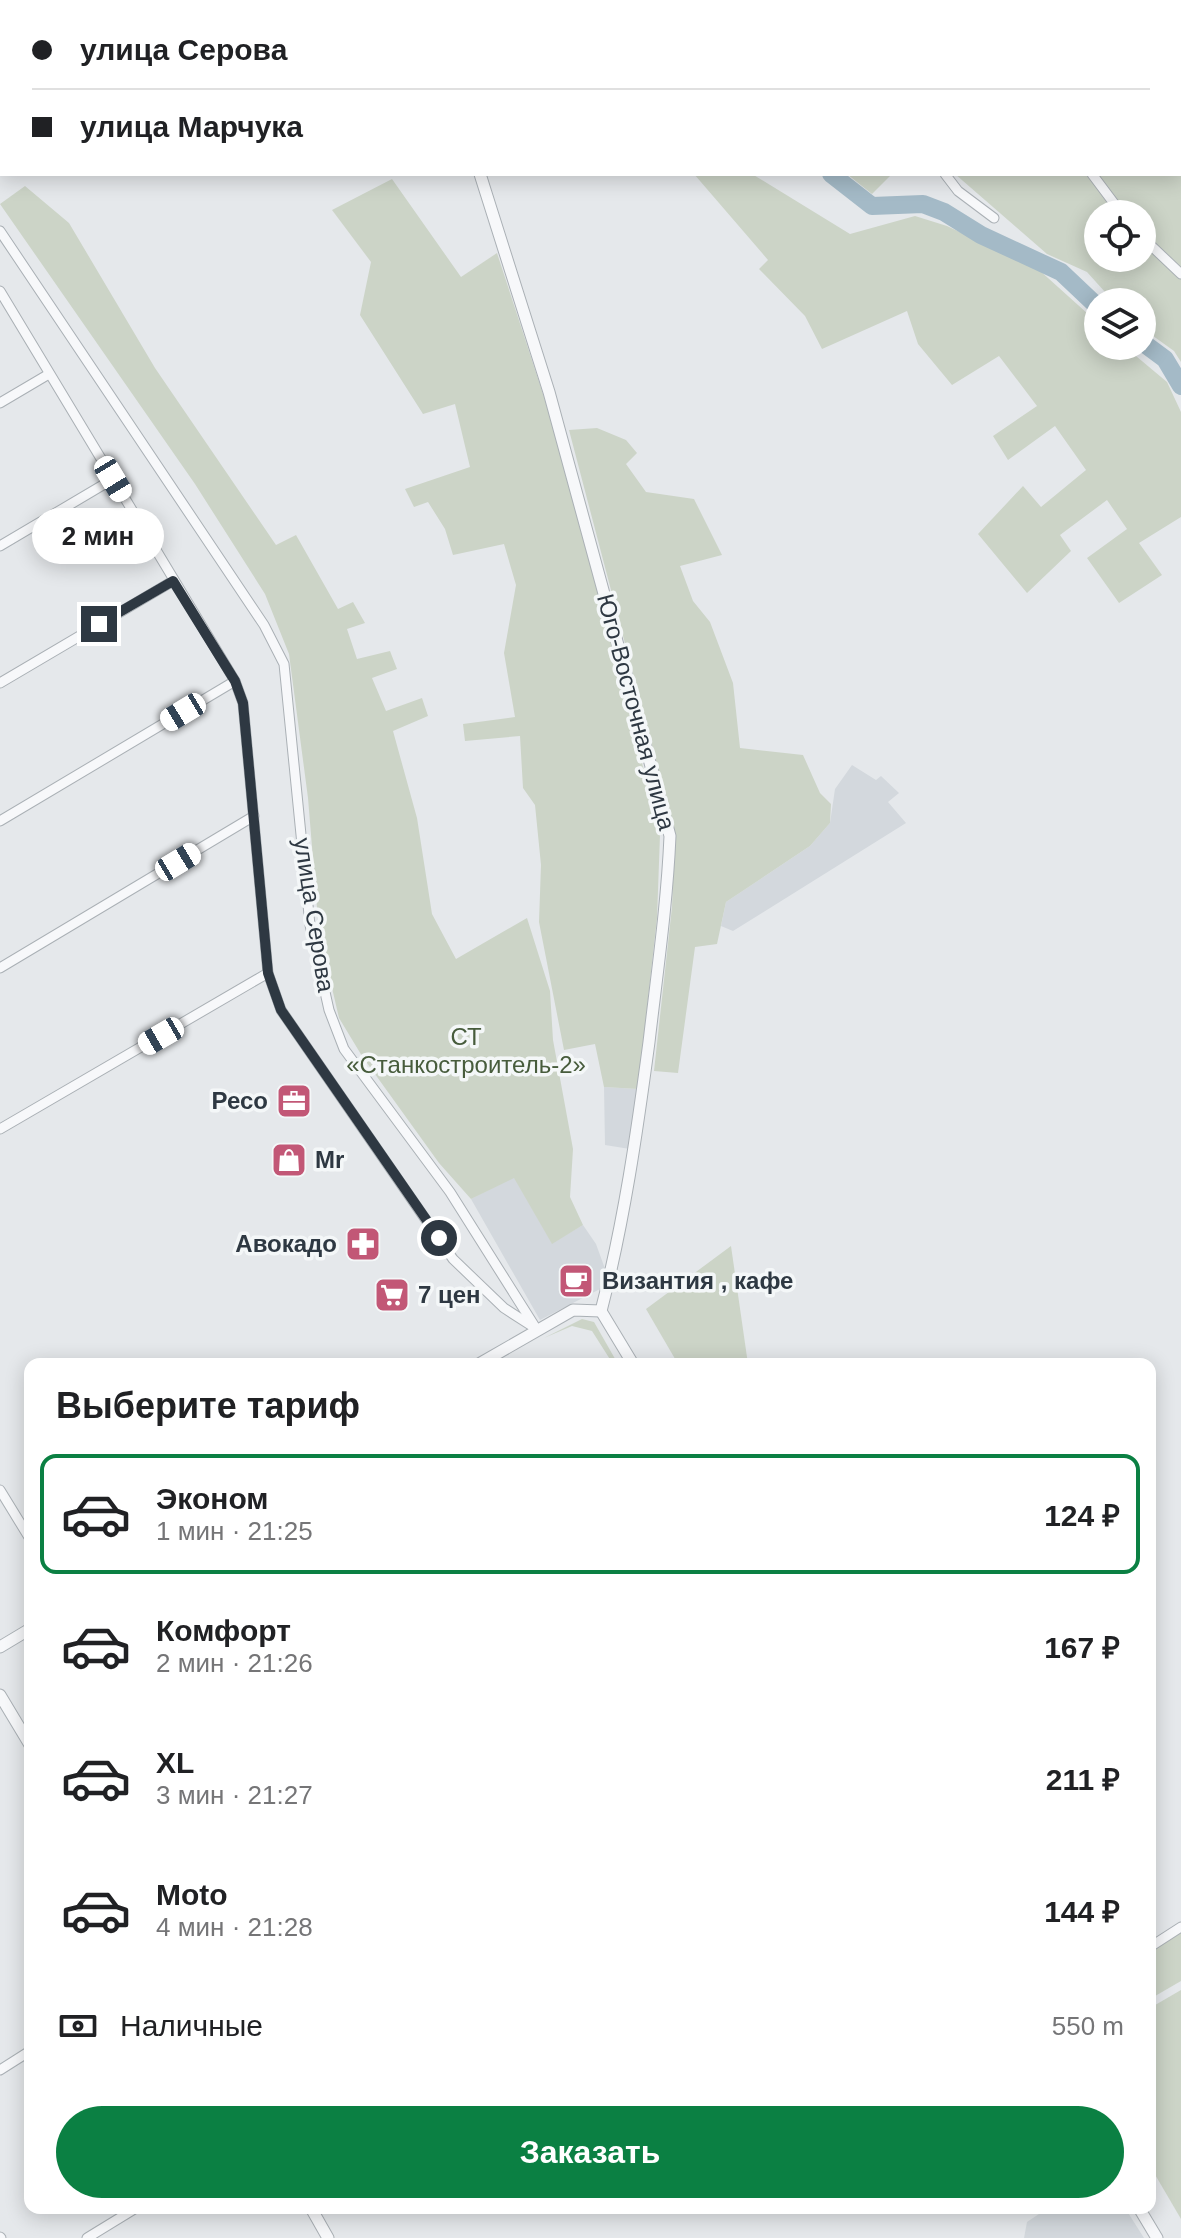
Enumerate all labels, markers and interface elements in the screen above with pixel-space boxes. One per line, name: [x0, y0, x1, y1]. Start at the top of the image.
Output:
text: улица Серова: [80, 33, 287, 66]
text: улица Марчука: [80, 110, 303, 143]
map controls: [1084, 200, 1156, 360]
button: locate: [1084, 200, 1156, 272]
button: layers: [1084, 288, 1156, 360]
car: [90, 452, 136, 506]
callout: 2 мин: [33, 508, 165, 564]
text: 2 мин: [62, 521, 134, 551]
street label: Юго-Восточная улица: [592, 591, 681, 834]
route end: [81, 606, 117, 642]
car: [156, 689, 210, 735]
street label: улица Серова: [289, 836, 340, 995]
car: [151, 839, 205, 885]
car: [134, 1014, 188, 1058]
park label: СТ «Станкостроитель-2»: [346, 1023, 586, 1078]
office icon: Ресо: [275, 1082, 313, 1120]
place label: Ресо: [212, 1087, 268, 1114]
shop icon: Mr: [270, 1141, 308, 1179]
place label: Mr: [315, 1146, 344, 1173]
route start: [421, 1220, 457, 1256]
pharmacy icon: Авокадо: [344, 1225, 382, 1263]
place label: Авокадо: [235, 1230, 337, 1257]
cafe icon: Византия , кафе: [557, 1262, 595, 1300]
place label: Византия , кафе: [602, 1267, 793, 1294]
supermarket icon: 7 цен: [373, 1276, 411, 1314]
place label: 7 цен: [418, 1281, 481, 1308]
text: Выберите тариф: [56, 1385, 360, 1426]
icon: car: [60, 1478, 132, 1550]
text: Эконом: [156, 1482, 269, 1515]
text: 124 ₽: [1044, 1499, 1120, 1532]
text: 1 мин · 21:25: [156, 1516, 313, 1546]
icon: car: [60, 1610, 132, 1682]
text: Комфорт: [156, 1614, 291, 1647]
text: 167 ₽: [1044, 1631, 1120, 1664]
text: 2 мин · 21:26: [156, 1648, 313, 1678]
icon: car: [60, 1742, 132, 1814]
text: XL: [156, 1746, 194, 1779]
text: 211 ₽: [1046, 1763, 1120, 1796]
text: 3 мин · 21:27: [156, 1780, 313, 1810]
icon: car: [60, 1874, 132, 1946]
text: Moto: [156, 1878, 228, 1911]
text: 144 ₽: [1044, 1895, 1120, 1928]
text: 4 мин · 21:28: [156, 1912, 313, 1942]
icon: cash: [56, 2004, 100, 2048]
text: Наличные: [120, 2009, 263, 2042]
text: 550 m: [1052, 2011, 1124, 2041]
button: Заказать: [56, 2106, 1124, 2198]

